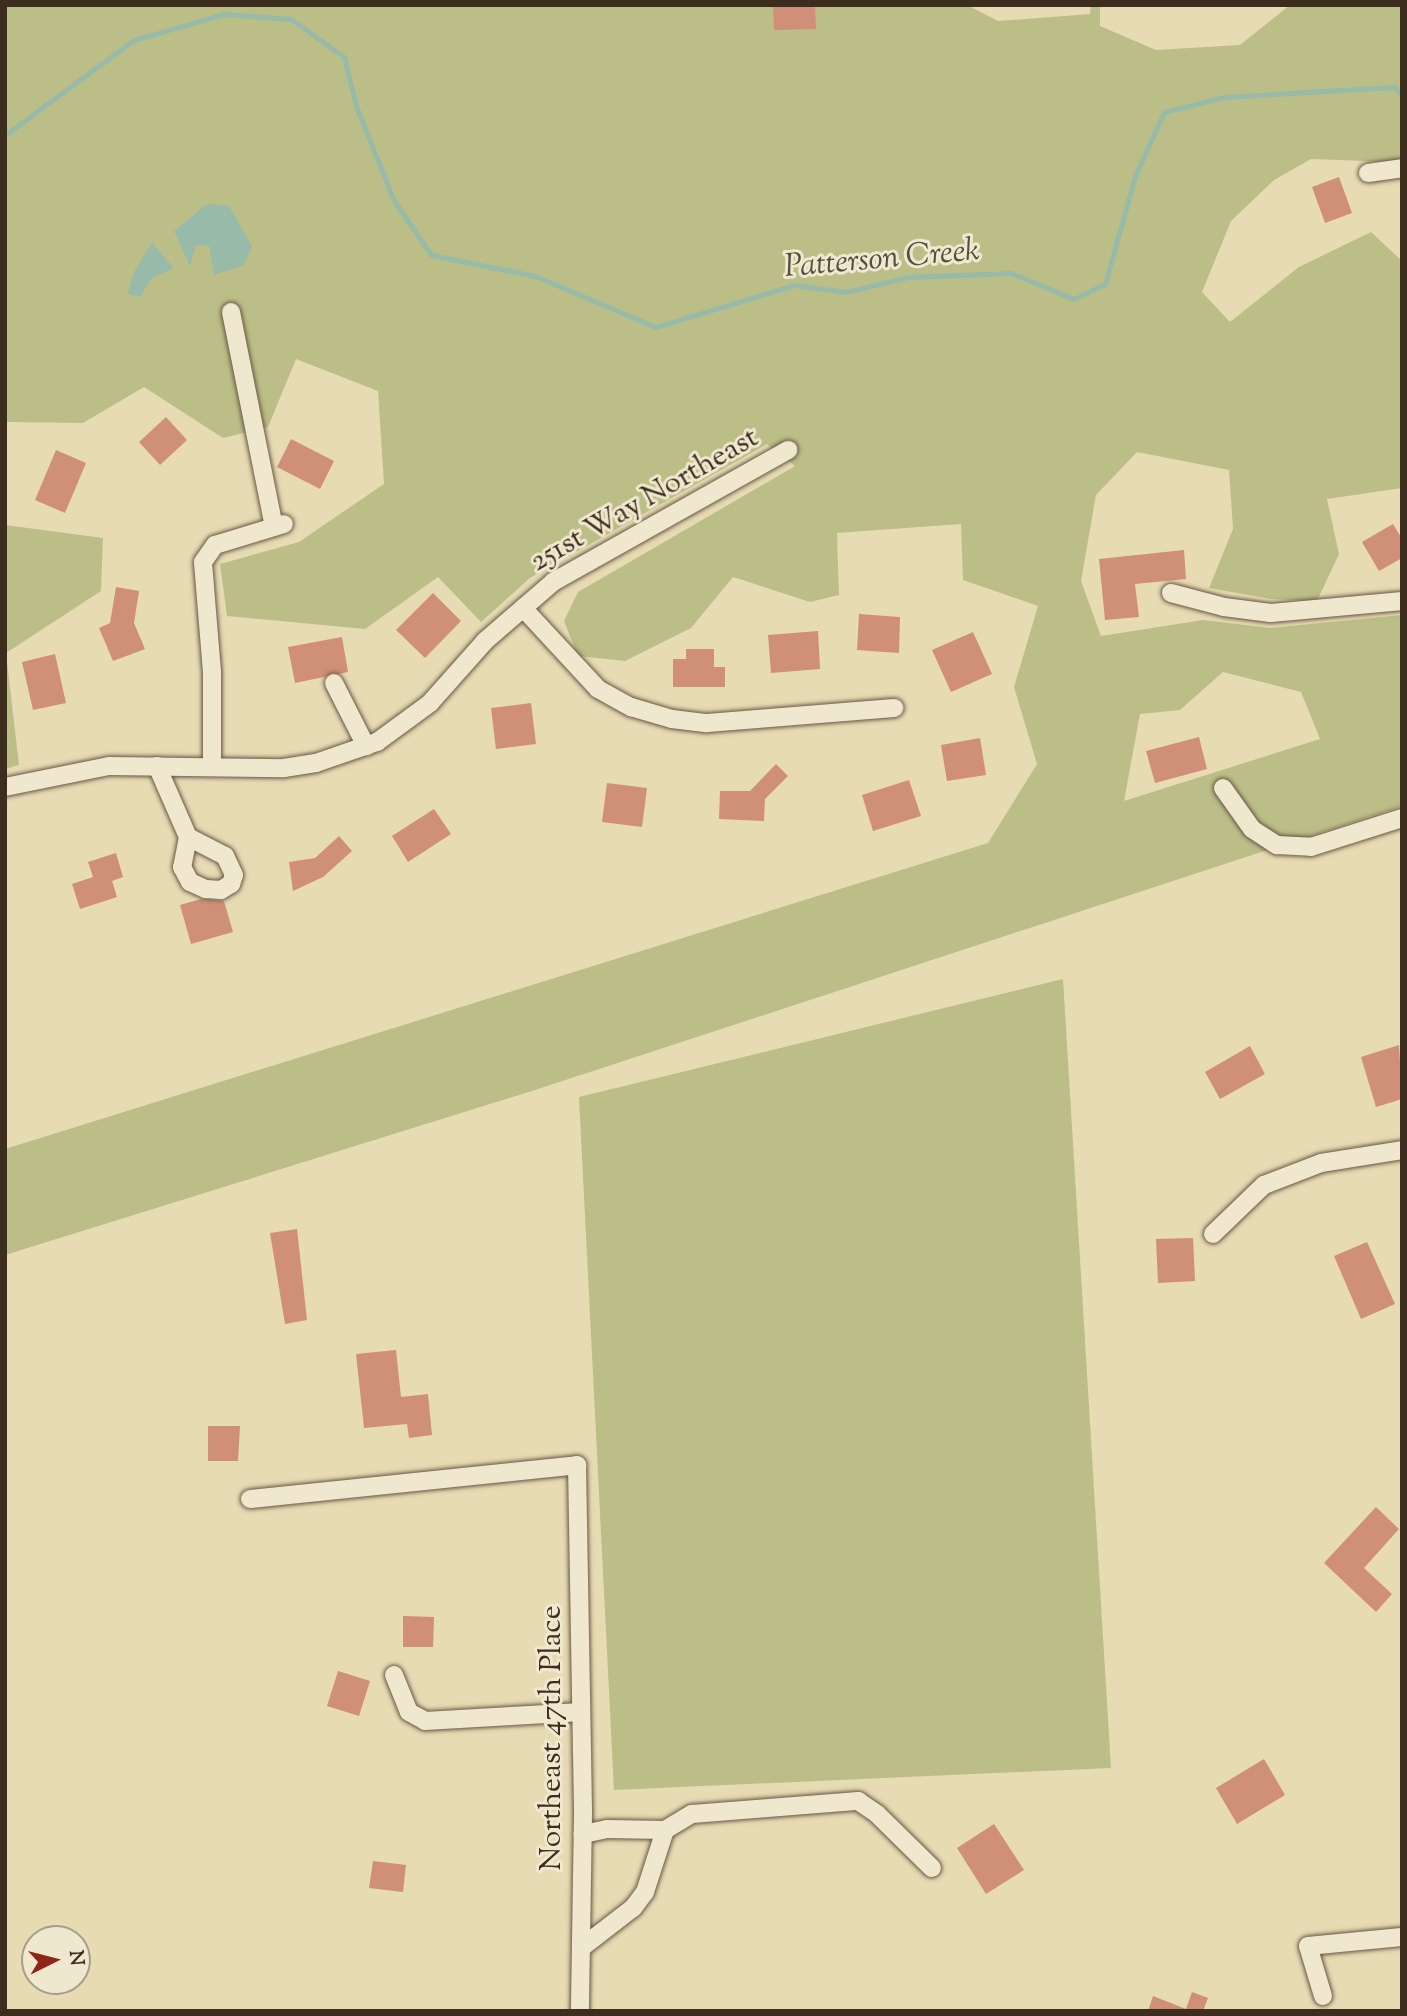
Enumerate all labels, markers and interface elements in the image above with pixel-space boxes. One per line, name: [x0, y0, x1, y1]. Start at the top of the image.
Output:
water label: Patterson Creek: [783, 232, 981, 288]
street label: 251st Way Northeast: [524, 421, 766, 581]
street label: Northeast 47th Place: [535, 1605, 571, 1871]
north arrow: [21, 1925, 91, 1995]
text: N: [61, 1949, 90, 1967]

